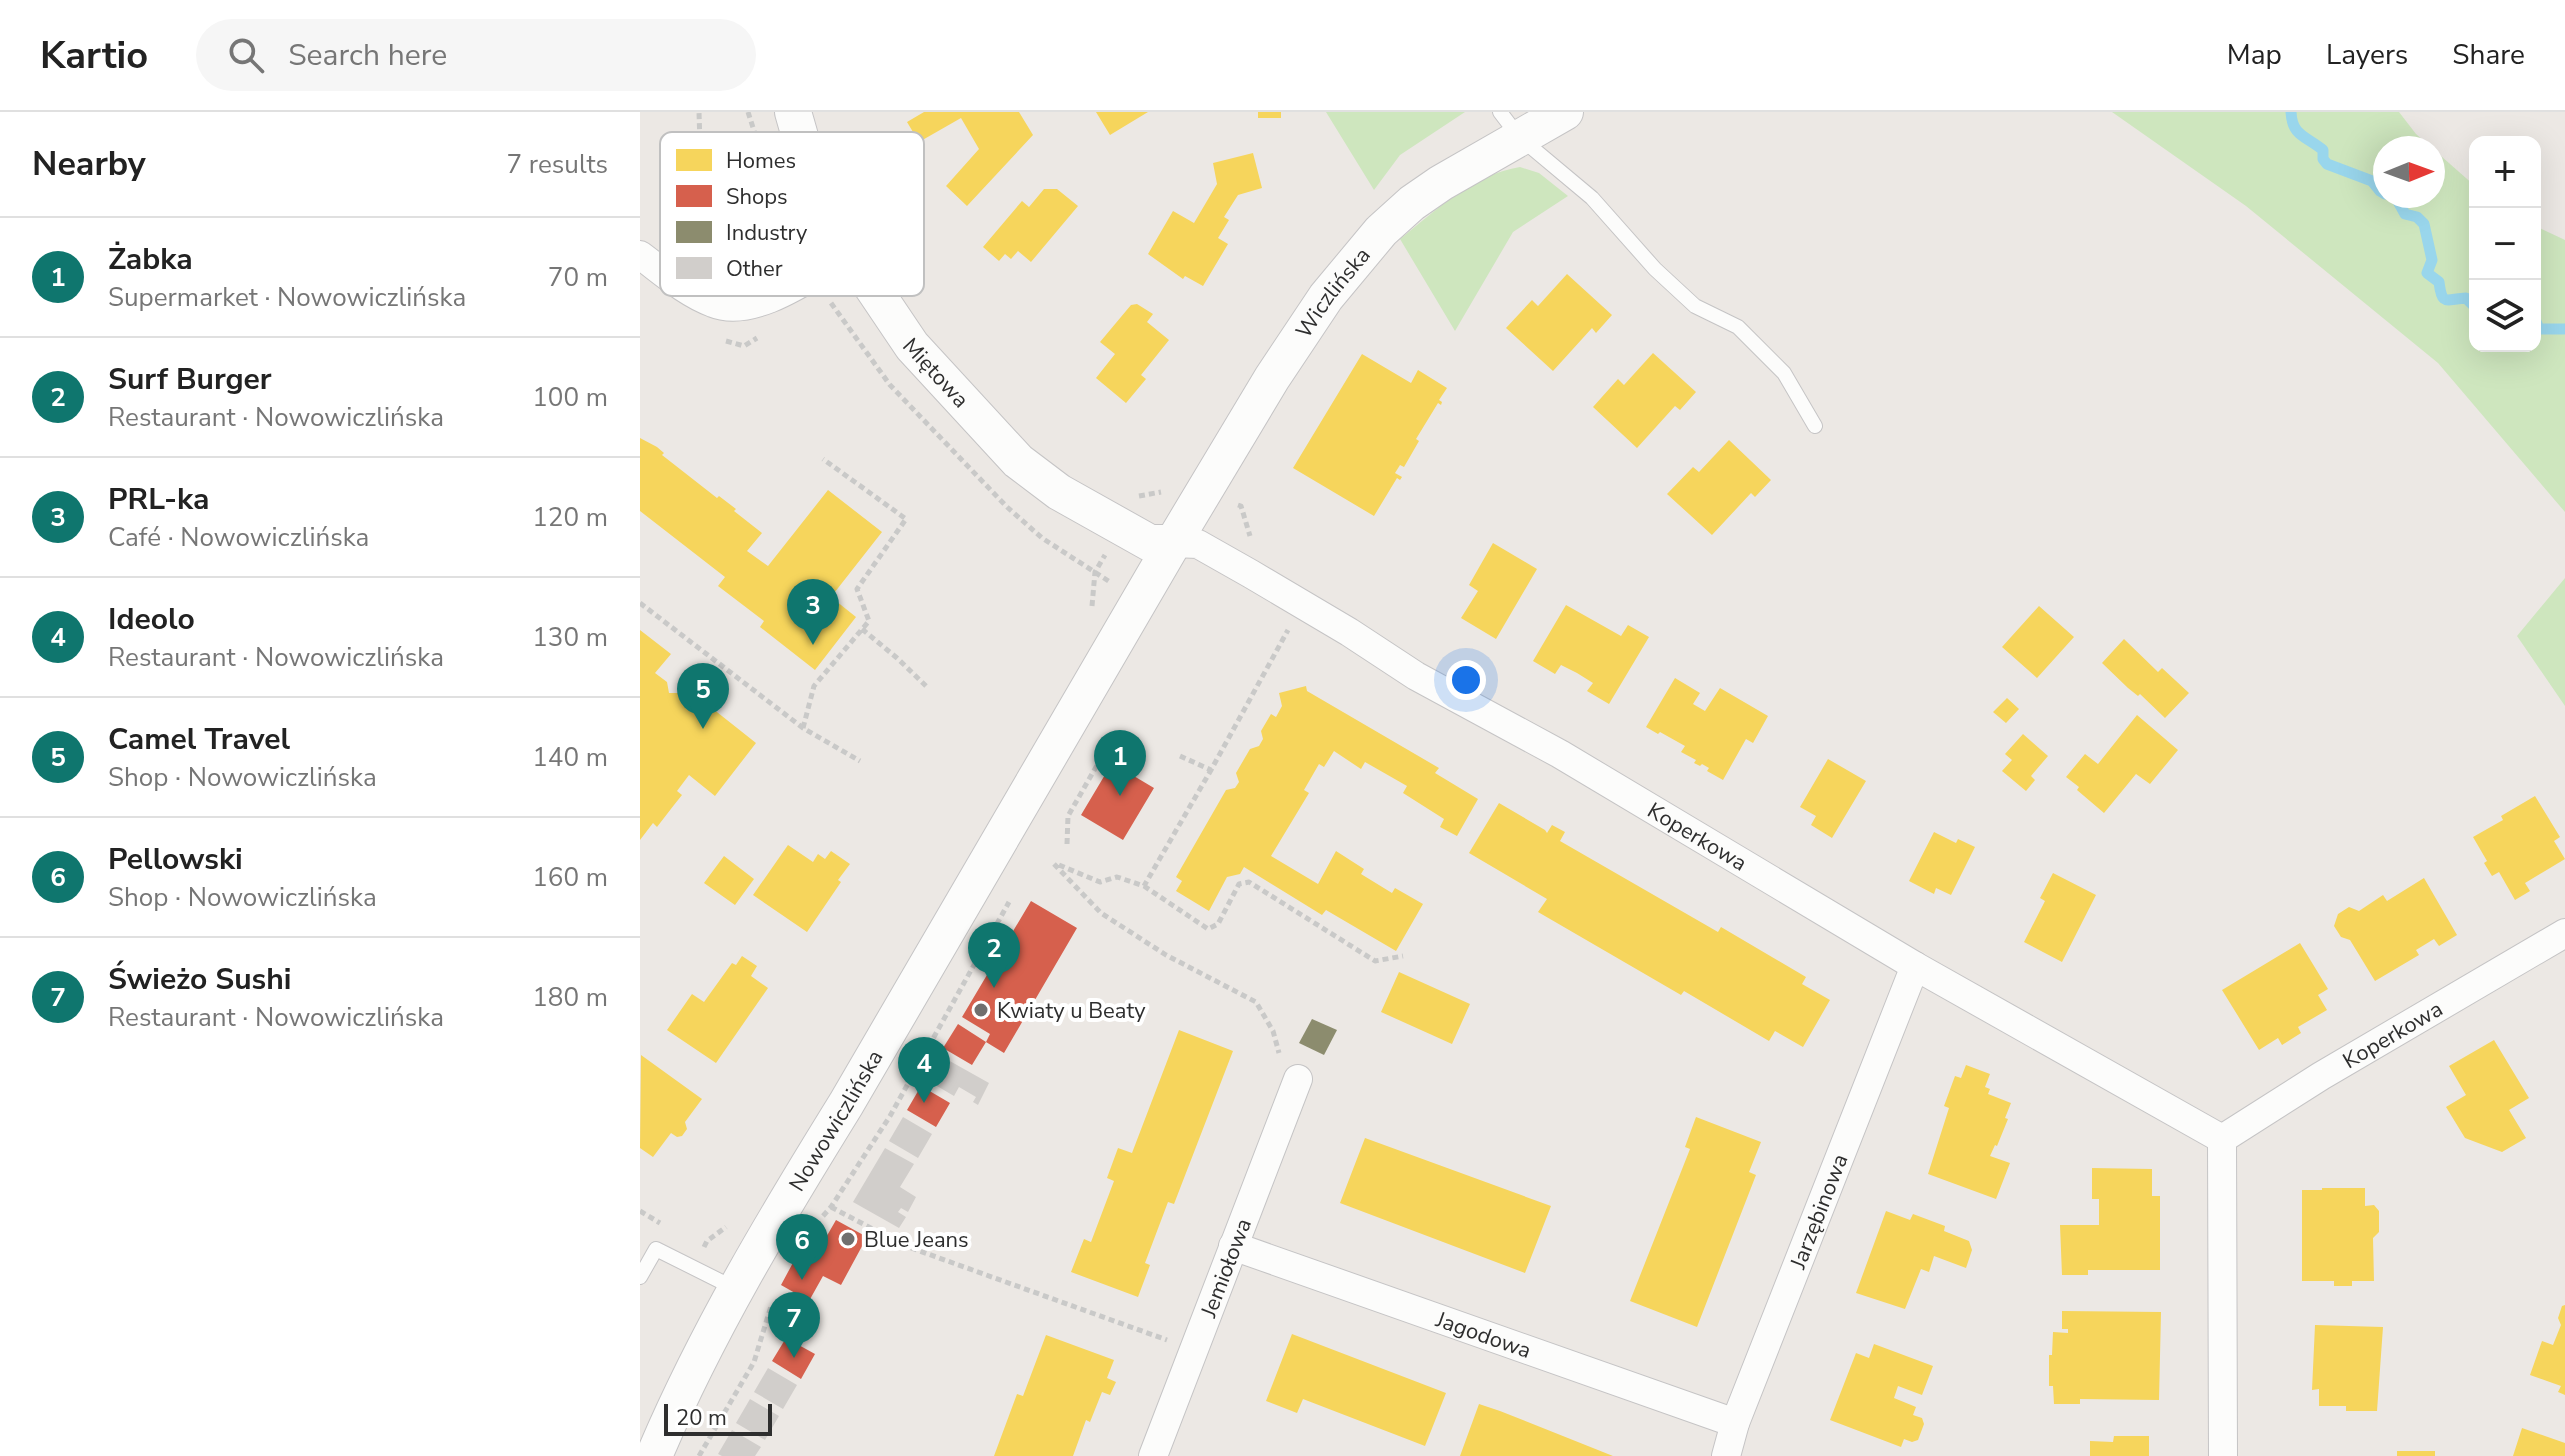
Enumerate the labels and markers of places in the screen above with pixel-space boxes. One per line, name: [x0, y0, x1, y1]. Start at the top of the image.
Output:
pin: 3: [787, 579, 839, 645]
pin: 5: [677, 663, 729, 729]
pin: 1: [1094, 730, 1146, 796]
pin: 2: [968, 922, 1020, 988]
place label: Kwiaty u Beaty: [997, 996, 1146, 1026]
marker: Kwiaty u Beaty: [972, 1001, 990, 1019]
pin: 4: [898, 1037, 950, 1103]
pin: 6: [776, 1214, 828, 1280]
place label: Blue Jeans: [864, 1225, 969, 1255]
marker: Blue Jeans: [839, 1230, 857, 1248]
pin: 7: [768, 1292, 820, 1358]

